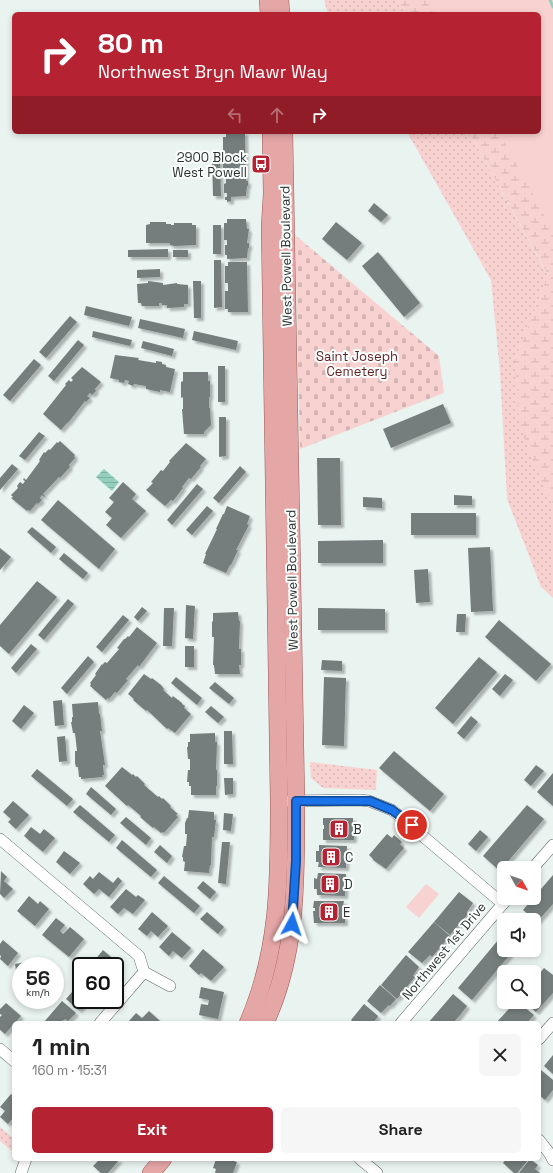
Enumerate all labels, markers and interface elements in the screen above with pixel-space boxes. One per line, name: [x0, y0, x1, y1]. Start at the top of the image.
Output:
text: 80 m: [98, 25, 164, 61]
icon: right: [32, 28, 84, 80]
text: Northwest Bryn Mawr Way: [98, 60, 328, 83]
icon: left: [224, 104, 246, 126]
icon: ahead: [266, 104, 288, 126]
icon: right: [308, 104, 330, 126]
place label: 2900 Block West Powell: [172, 149, 247, 181]
bus stop icon: 2900 Block West Powell: [250, 153, 272, 175]
street label: West Powell Boulevard: [276, 186, 296, 326]
park label: Saint Joseph Cemetery: [316, 348, 398, 380]
street label: West Powell Boulevard: [282, 510, 302, 650]
pin: [395, 808, 429, 842]
icon: arrive: [401, 814, 423, 836]
building icon: B: [328, 818, 350, 840]
place label: B: [353, 821, 362, 838]
building icon: C: [320, 846, 342, 868]
place label: C: [345, 849, 353, 866]
north arrow: [497, 861, 541, 905]
map controls: [497, 861, 541, 1009]
building icon: D: [319, 873, 341, 895]
place label: D: [344, 876, 353, 893]
street label: Northwest 1st Drive: [398, 899, 490, 1003]
building icon: E: [318, 901, 340, 923]
position arrow: [271, 903, 313, 945]
place label: E: [343, 904, 350, 921]
button: sound: [497, 913, 541, 957]
speed limit sign: 60: [72, 957, 124, 1009]
text: 56: [26, 965, 50, 991]
button: search: [497, 965, 541, 1009]
text: km/h: [26, 986, 50, 999]
text: 1 min: [32, 1031, 91, 1062]
button: close: [479, 1034, 521, 1076]
text: 160 m · 15:31: [32, 1062, 107, 1079]
button: Exit: [32, 1107, 273, 1153]
button: Share: [281, 1107, 521, 1153]

